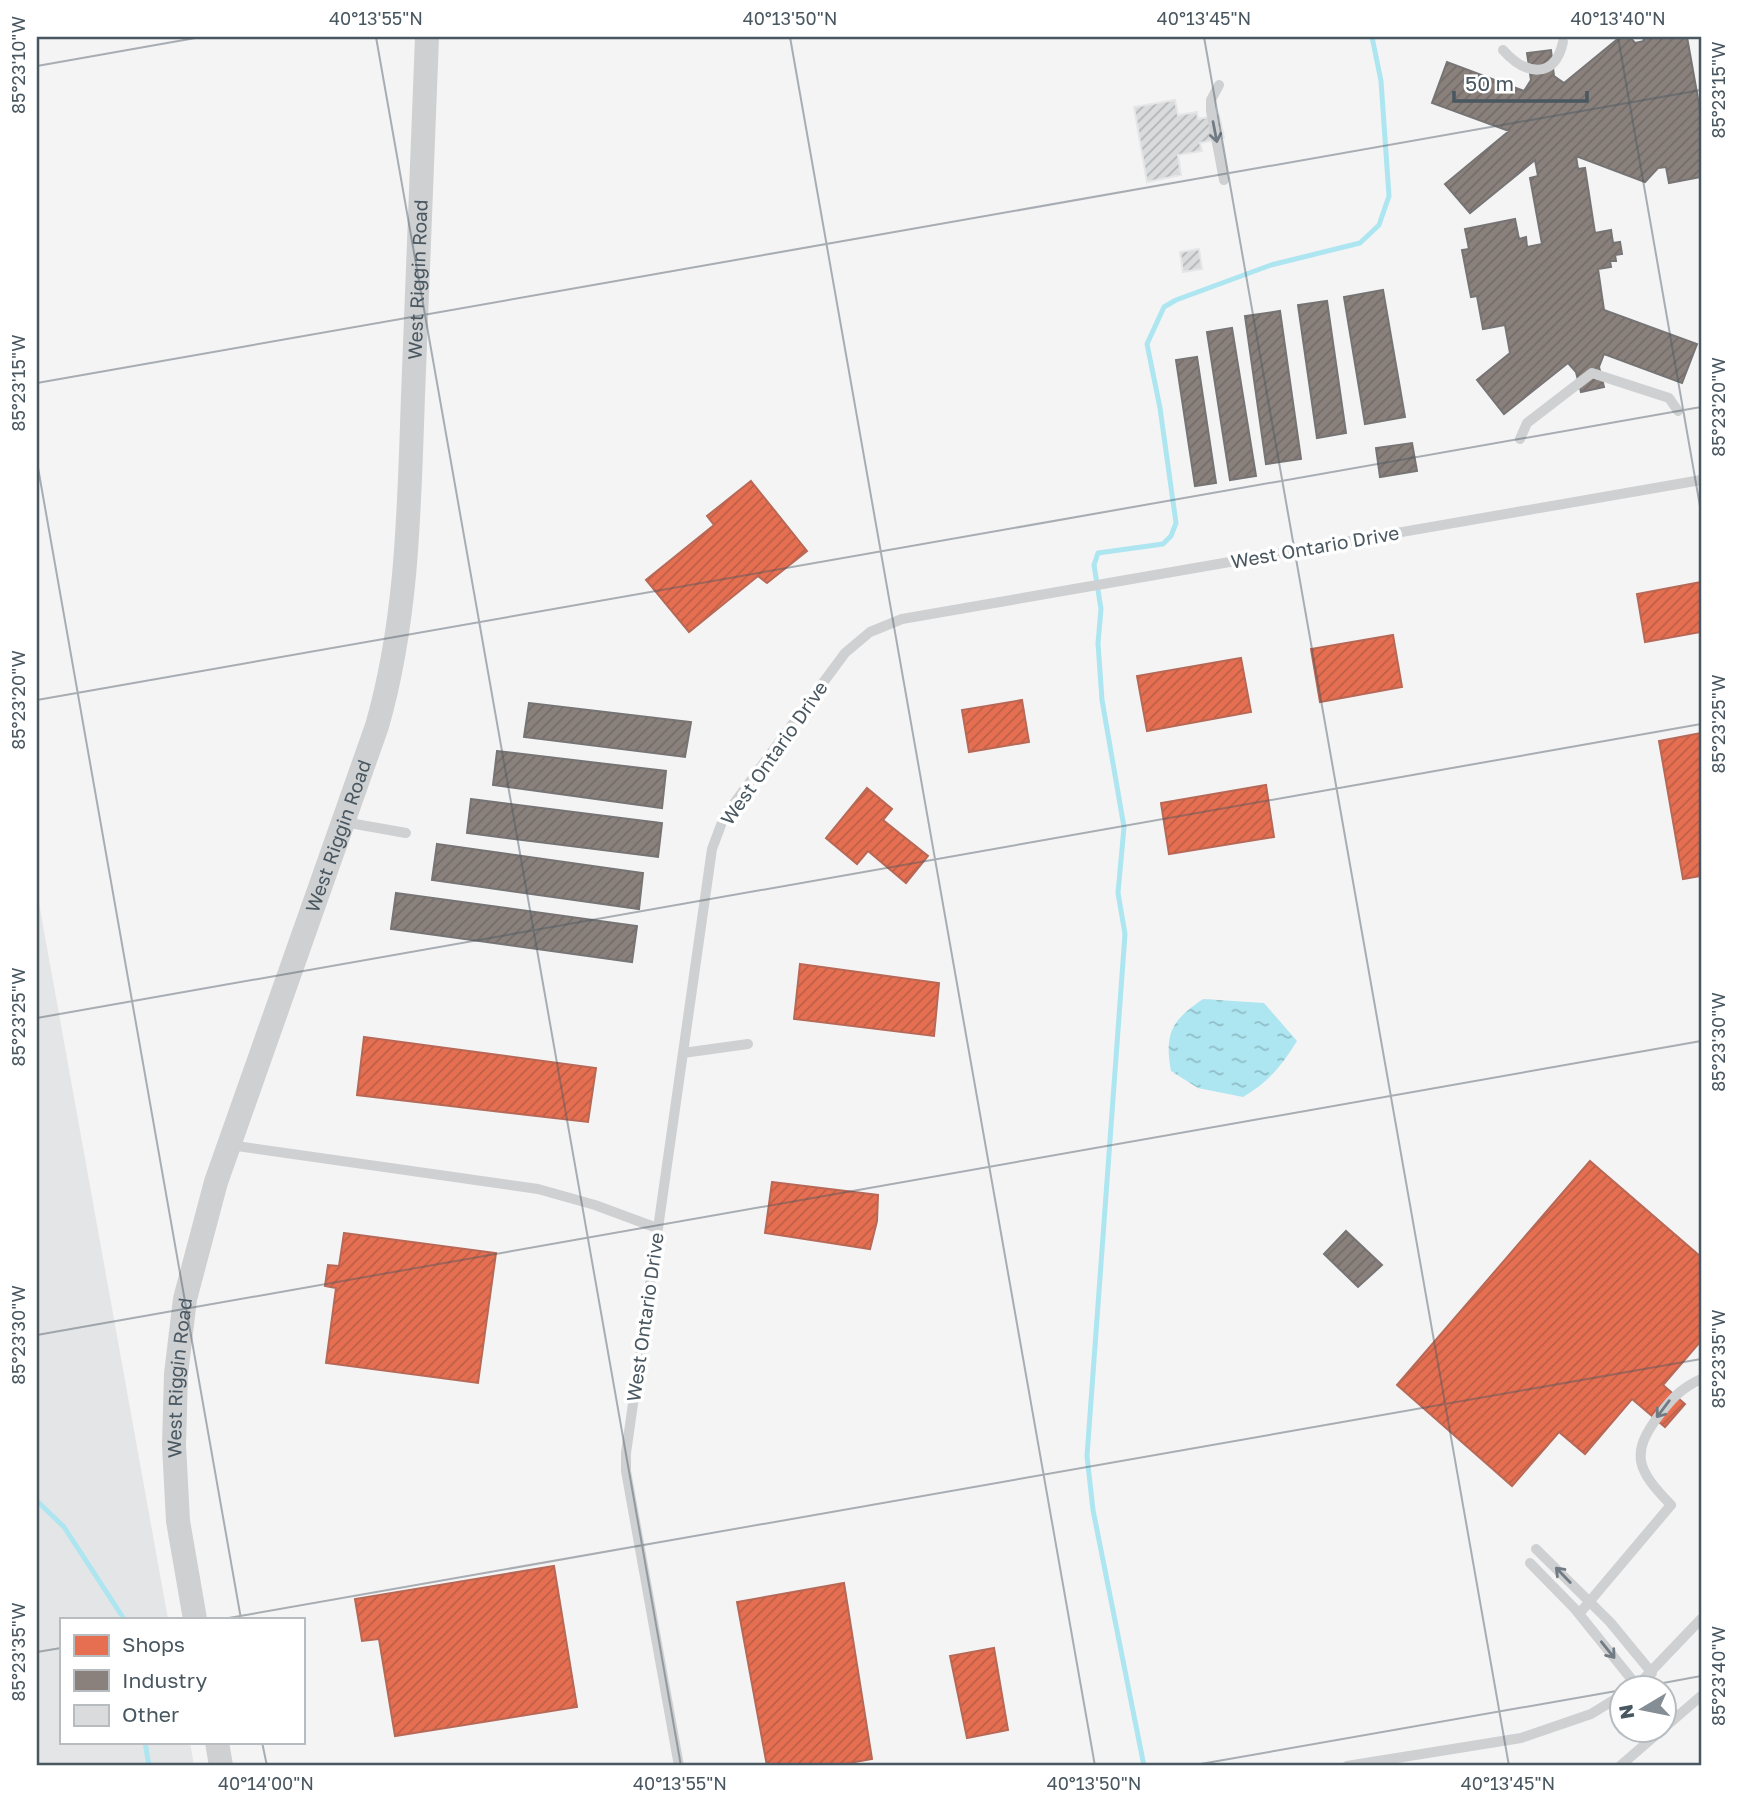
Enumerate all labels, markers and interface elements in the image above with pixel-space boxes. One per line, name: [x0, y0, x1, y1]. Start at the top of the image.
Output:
text: 40°13'55"N: [329, 7, 423, 29]
text: 40°13'50"N: [743, 7, 837, 29]
text: 40°13'45"N: [1157, 7, 1251, 29]
text: 40°13'40"N: [1570, 7, 1666, 29]
text: 85°23'10"W: [7, 16, 29, 114]
text: 85°23'15"W: [1707, 41, 1729, 139]
scale bar: [1454, 60, 1588, 104]
text: 50 m: [1465, 70, 1514, 96]
one-way arrow: [1209, 120, 1222, 143]
street label: West Riggin Road: [402, 199, 432, 360]
text: 85°23'15"W: [7, 334, 29, 432]
text: 85°23'20"W: [1707, 357, 1729, 457]
street label: West Ontario Drive: [1229, 520, 1401, 573]
text: 85°23'20"W: [7, 650, 29, 750]
text: 85°23'25"W: [1707, 675, 1729, 773]
street label: West Ontario Drive: [715, 676, 832, 829]
street label: West Riggin Road: [300, 756, 375, 915]
text: 85°23'25"W: [7, 968, 29, 1066]
text: 85°23'30"W: [1707, 992, 1729, 1092]
street label: West Ontario Drive: [621, 1231, 668, 1403]
text: 85°23'30"W: [7, 1285, 29, 1385]
street label: West Riggin Road: [162, 1296, 196, 1458]
text: 85°23'35"W: [1707, 1310, 1729, 1409]
one-way arrow: [1656, 1400, 1671, 1418]
one-way arrow: [1554, 1567, 1571, 1584]
text: 85°23'35"W: [7, 1603, 29, 1702]
legend: [60, 1618, 304, 1744]
text: 85°23'40"W: [1707, 1626, 1729, 1726]
text: Shops: [122, 1631, 185, 1657]
one-way arrow: [1600, 1640, 1616, 1658]
text: Industry: [122, 1667, 207, 1693]
north arrow: [1608, 1674, 1678, 1744]
text: Other: [122, 1701, 179, 1727]
text: N: [1613, 1703, 1638, 1721]
text: 40°14'00"N: [218, 1772, 314, 1794]
text: 40°13'55"N: [633, 1772, 727, 1794]
text: 40°13'50"N: [1047, 1772, 1141, 1794]
text: 40°13'45"N: [1461, 1772, 1555, 1794]

